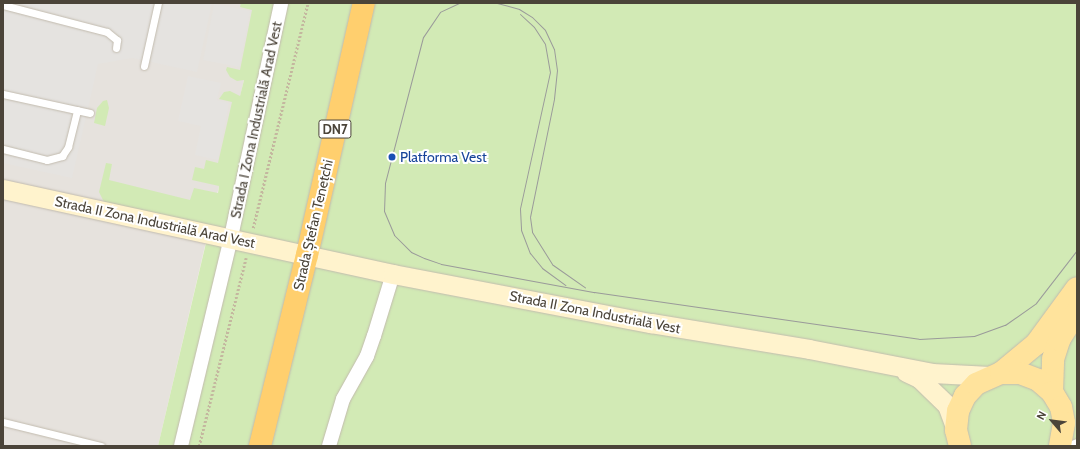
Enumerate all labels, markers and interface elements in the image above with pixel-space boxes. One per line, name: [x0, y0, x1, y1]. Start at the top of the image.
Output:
street label: Strada I Zona Industrială Arad Vest: [227, 20, 285, 220]
road number: DN7: [318, 118, 352, 140]
place label: Platforma Vest: [400, 149, 487, 165]
marker: Platforma Vest: [387, 152, 397, 162]
street label: Strada Ștefan Tenețchi: [290, 158, 336, 292]
street label: Strada II Zona Industrială Arad Vest: [53, 193, 257, 251]
street label: Strada II Zona Industrială Vest: [508, 287, 682, 337]
north arrow: [1032, 401, 1072, 441]
text: N: [1033, 409, 1049, 422]

